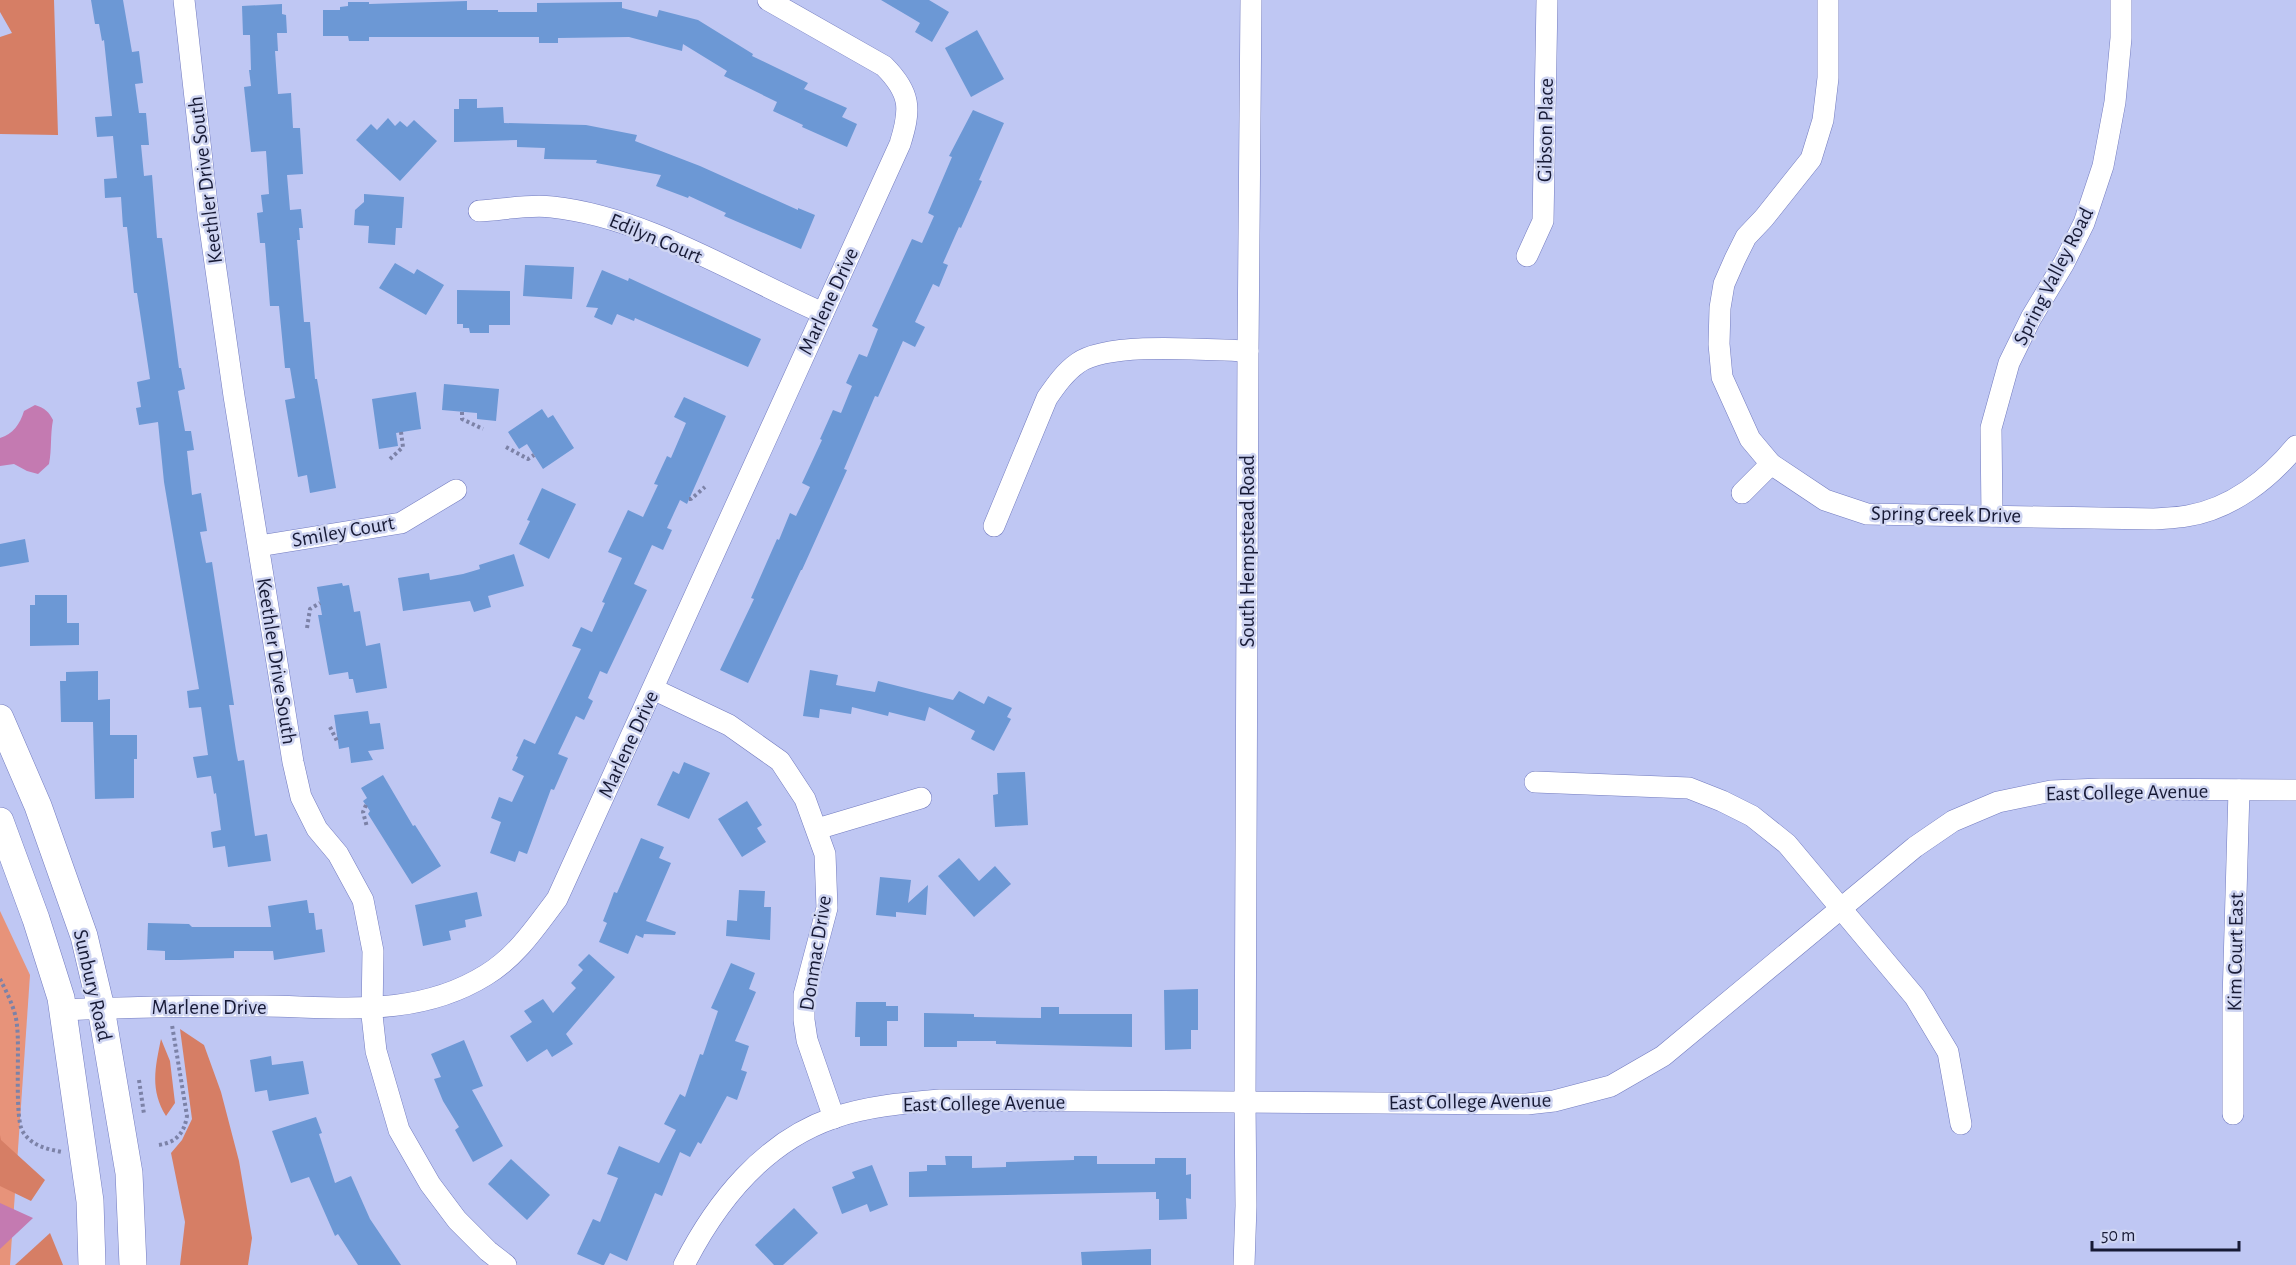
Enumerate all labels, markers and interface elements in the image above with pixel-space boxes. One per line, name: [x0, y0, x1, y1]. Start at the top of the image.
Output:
street label: Gibson Place: [1534, 78, 1557, 182]
street label: Keethler Drive South: [185, 95, 226, 265]
street label: Spring Valley Road: [2010, 204, 2097, 348]
street label: Edilyn Court: [606, 209, 706, 268]
street label: Marlene Drive: [795, 245, 862, 358]
street label: South Hempstead Road: [1237, 455, 1258, 647]
street label: Spring Creek Drive: [1871, 503, 2021, 526]
street label: Smiley Court: [290, 512, 396, 551]
street label: Keethler Drive South: [253, 576, 300, 746]
street label: Marlene Drive: [595, 688, 662, 801]
street label: East College Avenue: [2046, 781, 2208, 804]
street label: Kim Court East: [2224, 892, 2247, 1012]
street label: Donmac Drive: [796, 894, 835, 1012]
street label: Sunbury Road: [69, 927, 116, 1043]
street label: Marlene Drive: [151, 997, 267, 1018]
street label: East College Avenue: [1389, 1090, 1551, 1113]
street label: East College Avenue: [903, 1092, 1065, 1115]
scale bar: [2092, 1214, 2239, 1252]
text: 50 m: [2101, 1227, 2135, 1245]

